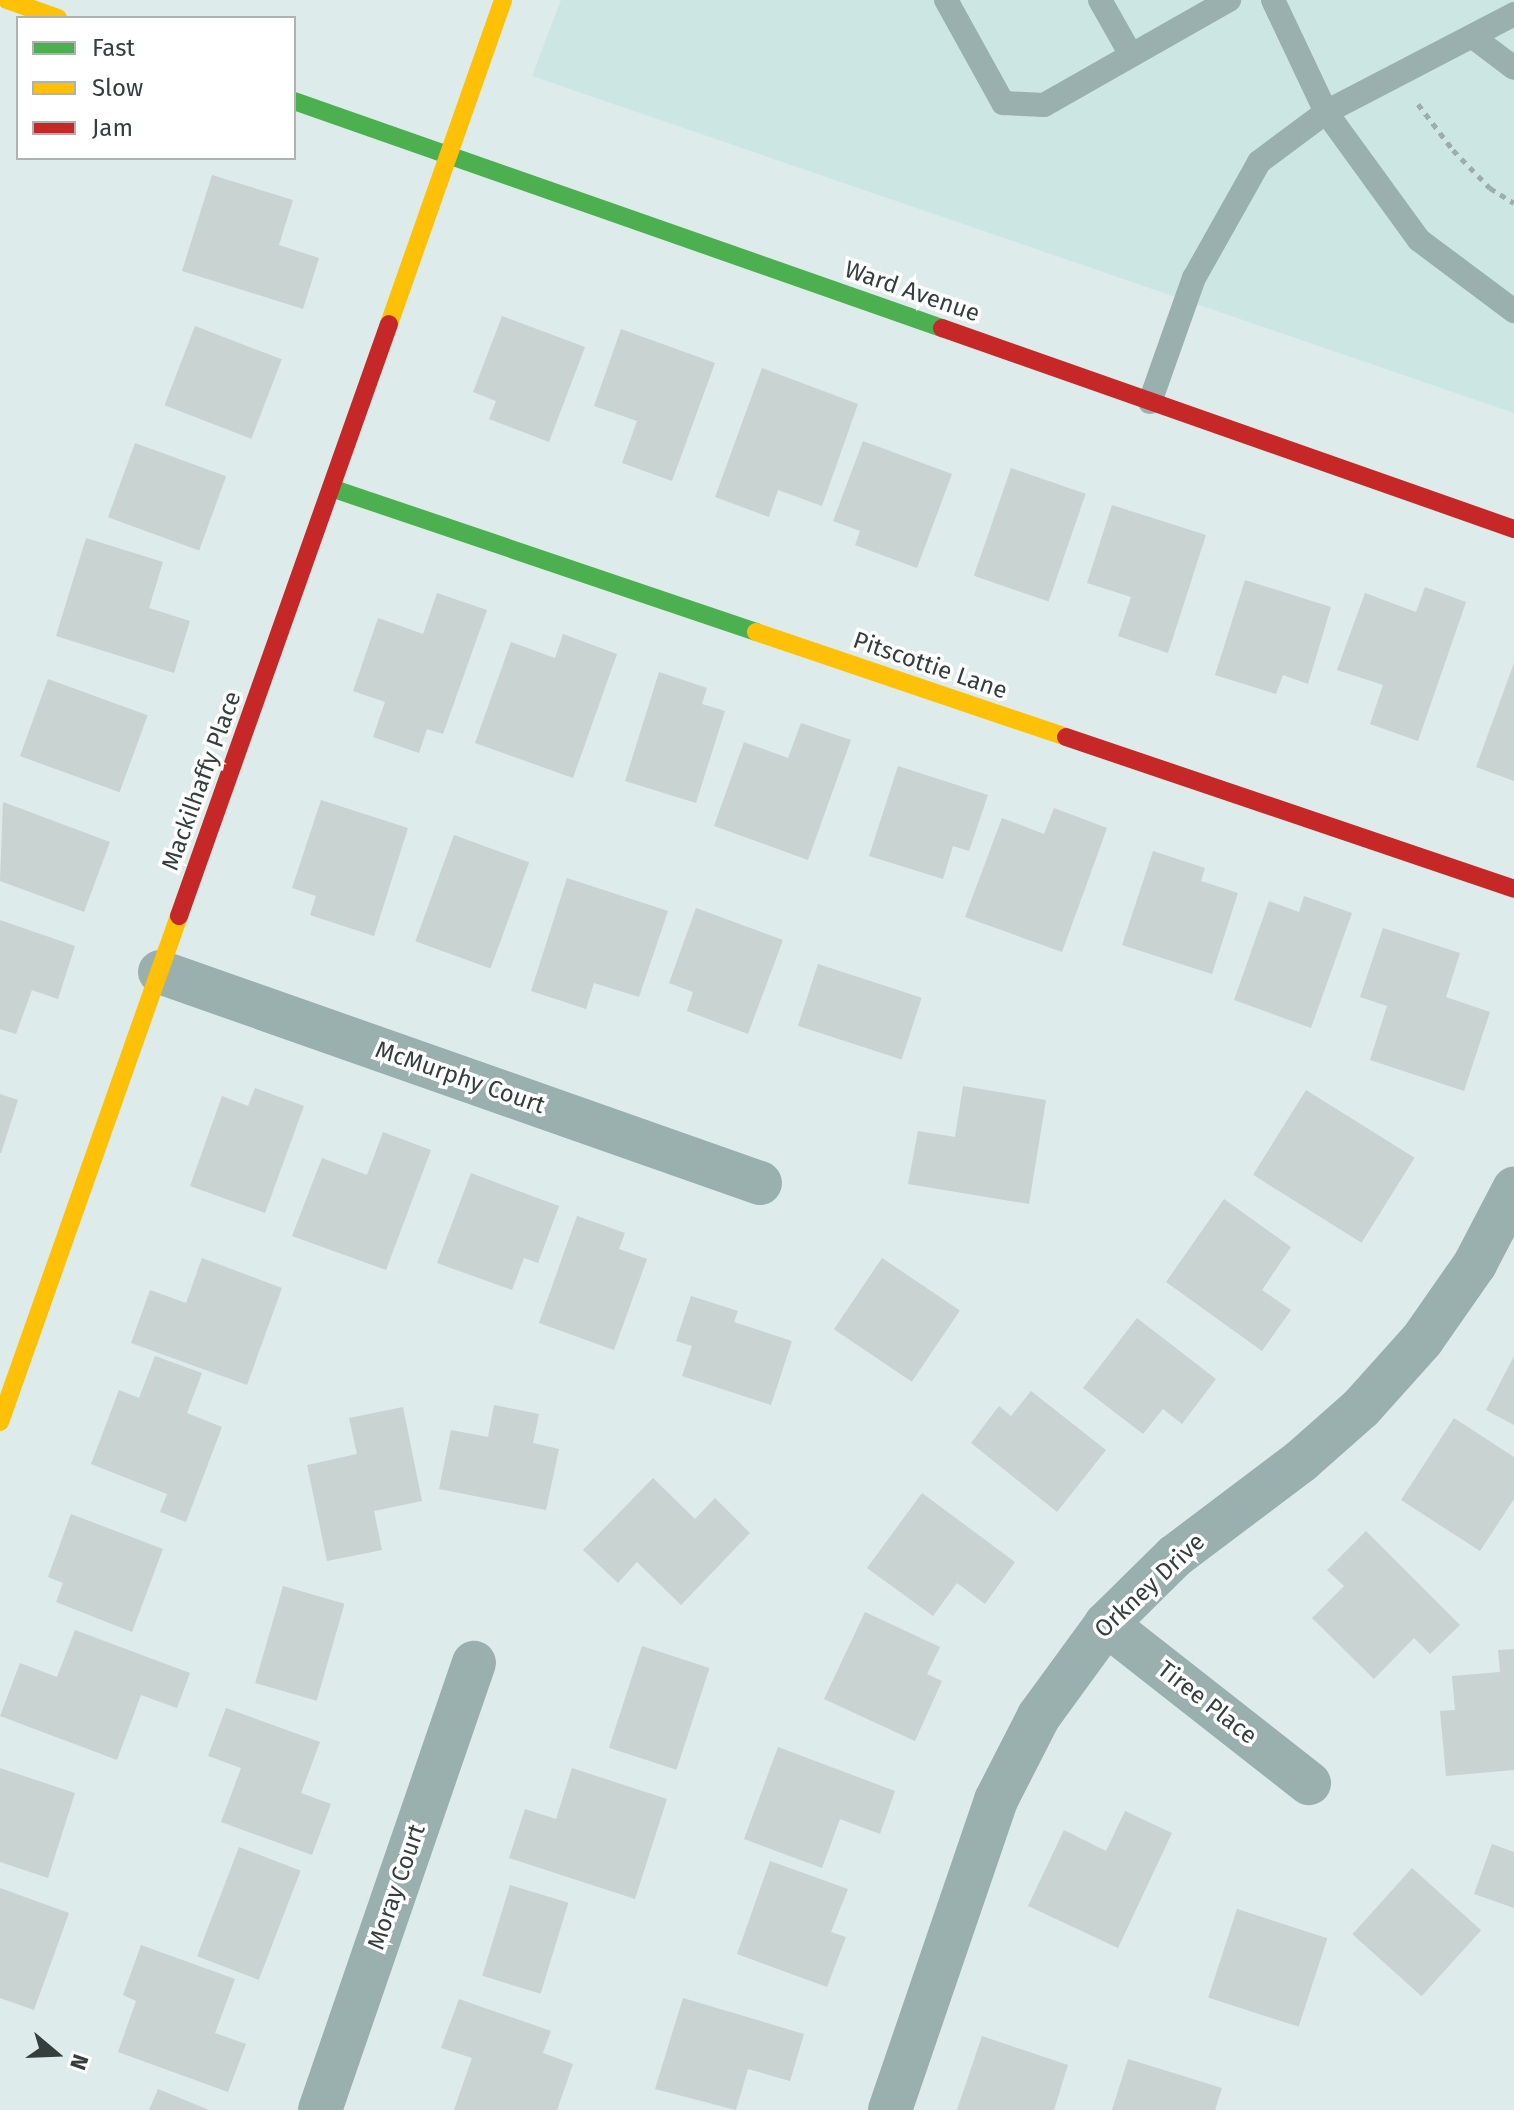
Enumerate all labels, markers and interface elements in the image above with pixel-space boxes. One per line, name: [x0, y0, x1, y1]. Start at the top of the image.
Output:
legend: [16, 16, 296, 160]
text: Fast: [92, 34, 135, 62]
text: Slow: [92, 74, 143, 102]
text: Jam: [92, 114, 133, 142]
street label: Ward Avenue: [841, 255, 983, 329]
street label: Pitscottie Lane: [849, 626, 1011, 706]
street label: Mackilhaffy Place: [156, 688, 248, 874]
street label: McMurphy Court: [372, 1036, 548, 1120]
street label: Orkney Drive: [1089, 1528, 1211, 1644]
street label: Tiree Place: [1152, 1655, 1262, 1751]
street label: Moray Court: [362, 1820, 432, 1954]
north arrow: [16, 2014, 96, 2094]
text: N: [64, 2051, 94, 2073]

